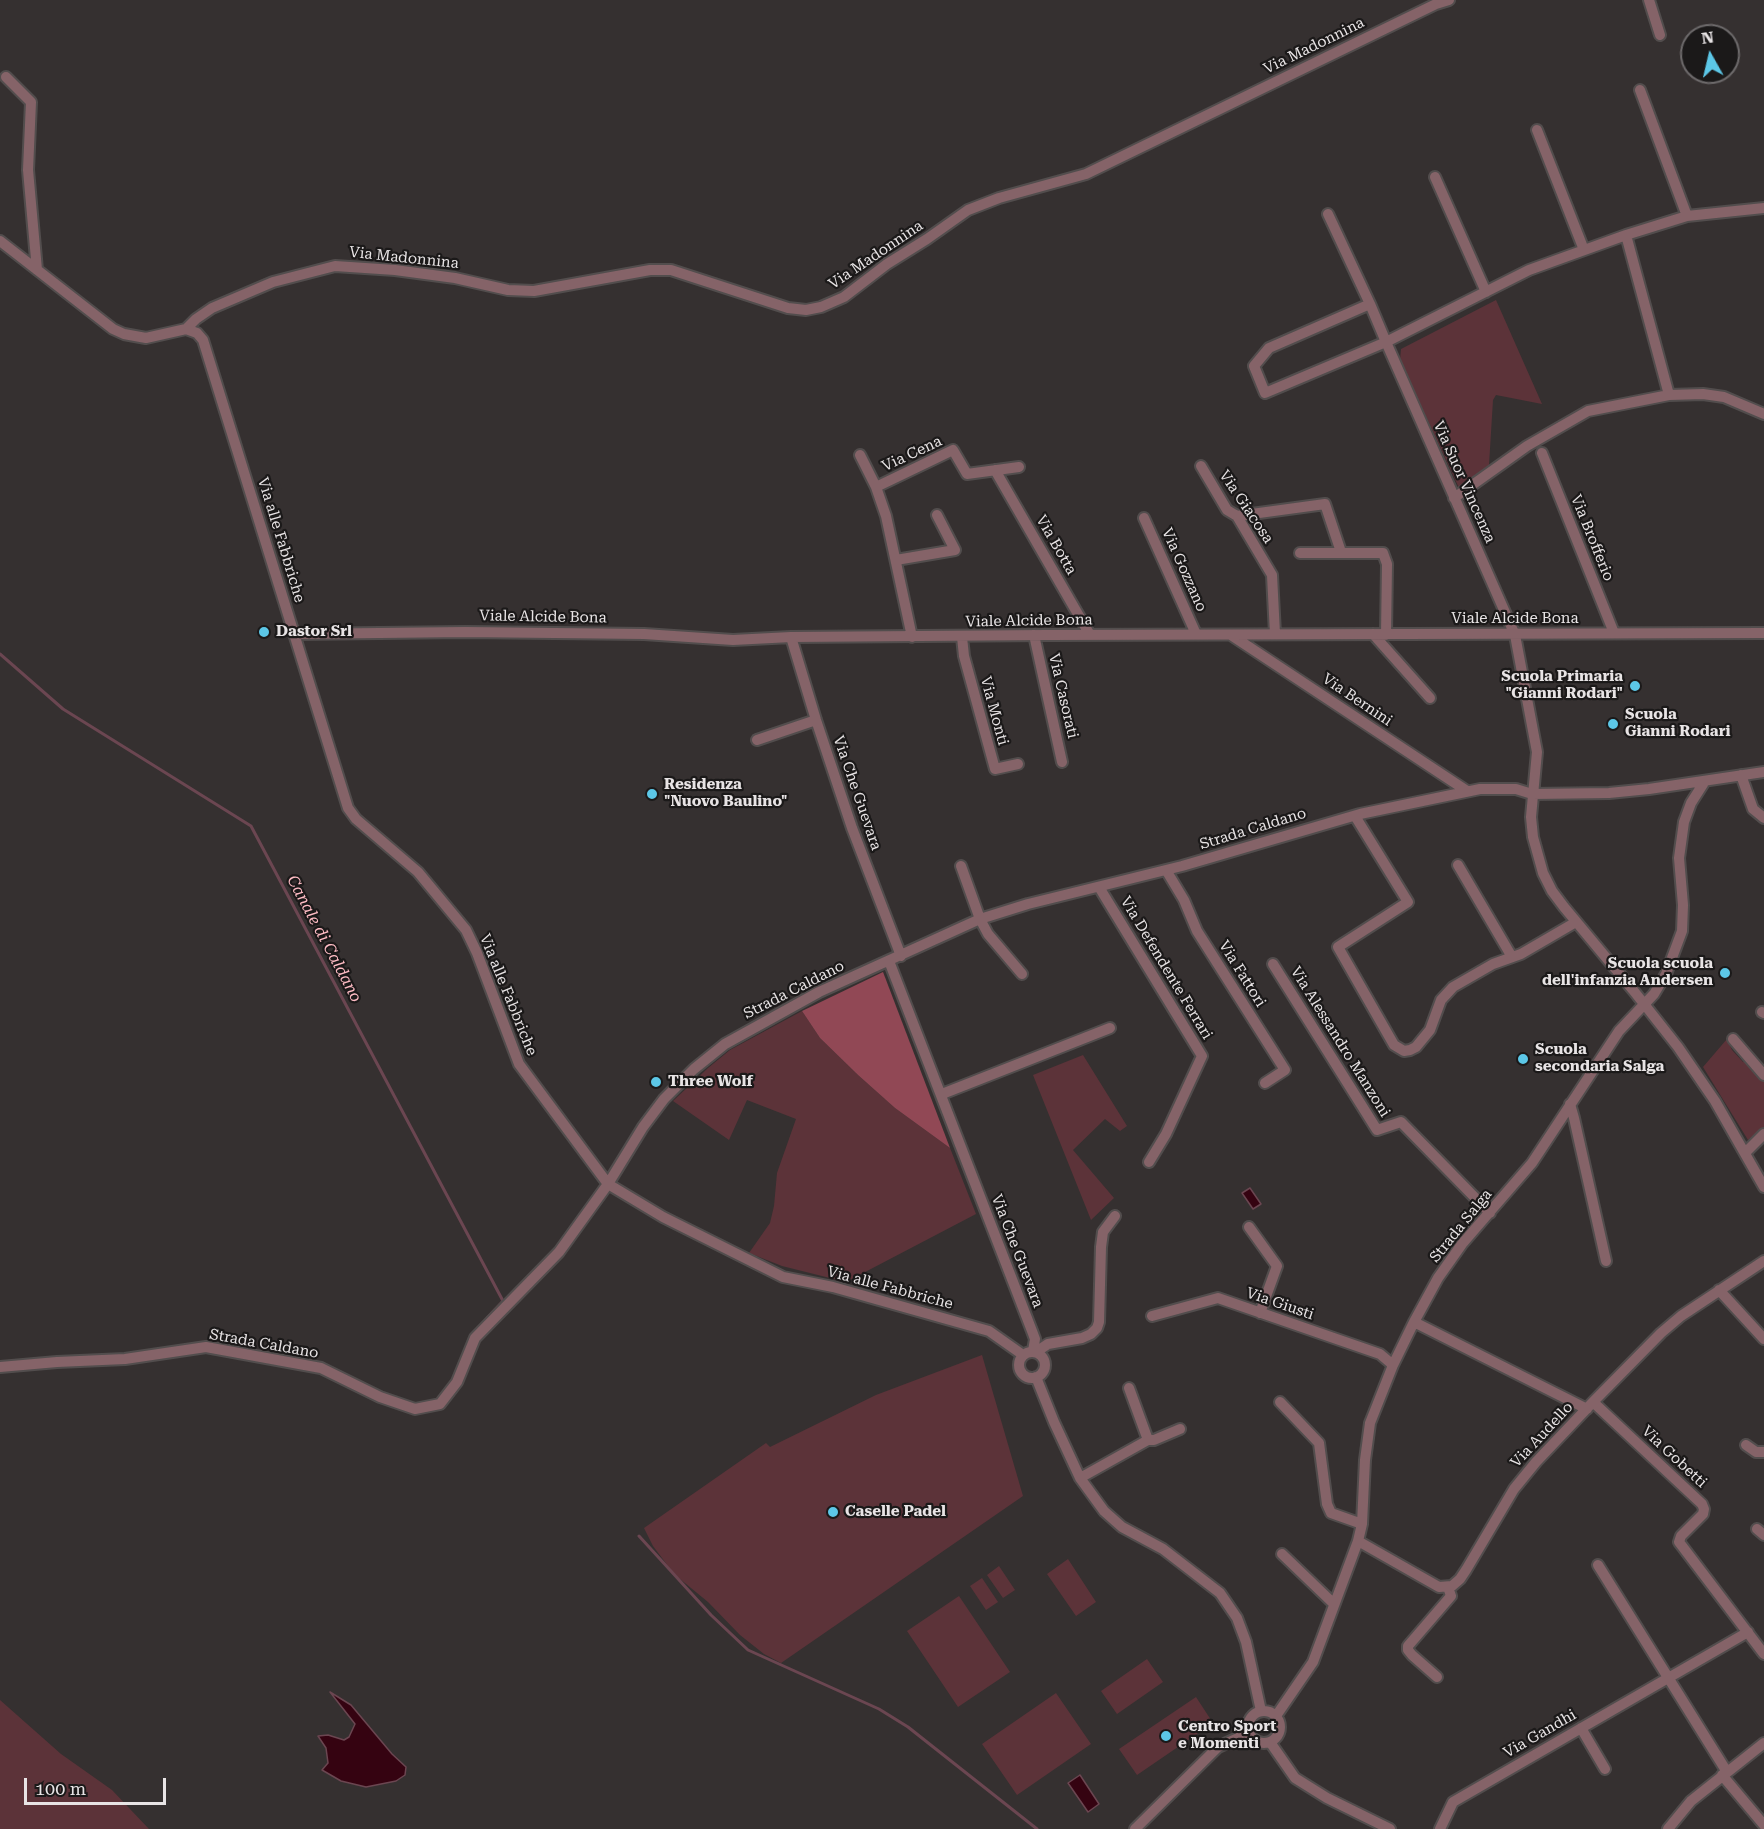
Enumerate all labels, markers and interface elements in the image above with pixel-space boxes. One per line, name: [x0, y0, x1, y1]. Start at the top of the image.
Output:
street label: Via Madonnina: [1261, 14, 1367, 78]
north arrow: [1680, 24, 1740, 84]
text: N: [1700, 27, 1715, 48]
street label: Via Madonnina: [825, 217, 927, 293]
street label: Via Madonnina: [348, 243, 460, 273]
street label: Via Suor Vincenza: [1429, 418, 1499, 546]
street label: Via Cena: [879, 432, 945, 476]
street label: Via Giacosa: [1215, 467, 1277, 547]
street label: Via alle Fabbriche: [253, 475, 309, 605]
street label: Via Brofferio: [1567, 492, 1617, 584]
street label: Via Botta: [1032, 512, 1080, 578]
street label: Via Gozzano: [1158, 525, 1210, 615]
street label: Viale Alcide Bona: [479, 607, 607, 627]
street label: Viale Alcide Bona: [1451, 610, 1579, 628]
street label: Viale Alcide Bona: [965, 611, 1093, 631]
place label: Dastor Srl: [276, 623, 352, 641]
marker: Dastor Srl: [257, 625, 271, 639]
street label: Via Casorati: [1044, 652, 1082, 740]
place label: Scuola Primaria "Gianni Rodari": [1501, 668, 1623, 703]
street label: Via Bernini: [1319, 670, 1395, 730]
street label: Via Monti: [976, 675, 1012, 747]
marker: Scuola Primaria "Gianni Rodari": [1628, 679, 1642, 693]
place label: Scuola Gianni Rodari: [1625, 706, 1730, 741]
marker: Scuola Gianni Rodari: [1606, 717, 1620, 731]
street label: Via Che Guevara: [829, 733, 885, 853]
place label: Residenza "Nuovo Baulino": [664, 776, 788, 811]
marker: Residenza "Nuovo Baulino": [645, 787, 659, 801]
street label: Strada Caldano: [1198, 804, 1308, 854]
water label: Canale di Caldano: [282, 872, 366, 1006]
street label: Via Defendente Ferrari: [1116, 893, 1216, 1043]
street label: Via alle Fabbriche: [475, 932, 541, 1058]
street label: Via Fattori: [1215, 938, 1269, 1010]
place label: Scuola scuola dell'infanzia Andersen: [1542, 955, 1713, 990]
street label: Strada Caldano: [741, 957, 847, 1023]
street label: Via Alessandro Manzoni: [1286, 963, 1394, 1121]
marker: Scuola scuola dell'infanzia Andersen: [1718, 966, 1732, 980]
place label: Scuola secondaria Salga: [1535, 1041, 1664, 1076]
marker: Scuola secondaria Salga: [1516, 1052, 1530, 1066]
place label: Three Wolf: [668, 1073, 753, 1091]
marker: Three Wolf: [649, 1075, 663, 1089]
street label: Strada Salga: [1426, 1186, 1496, 1266]
street label: Via Che Guevara: [987, 1192, 1047, 1310]
street label: Via alle Fabbriche: [825, 1263, 955, 1313]
street label: Via Giusti: [1244, 1284, 1316, 1324]
street label: Strada Caldano: [208, 1326, 320, 1362]
street label: Via Audello: [1507, 1398, 1577, 1472]
street label: Via Gobetti: [1638, 1422, 1710, 1492]
place label: Caselle Padel: [845, 1503, 946, 1521]
marker: Caselle Padel: [826, 1505, 840, 1519]
street label: Via Gandhi: [1500, 1706, 1580, 1762]
place label: Centro Sport e Momenti: [1178, 1718, 1276, 1753]
marker: Centro Sport e Momenti: [1159, 1729, 1173, 1743]
scale bar: [27, 1766, 170, 1804]
text: 100 m: [35, 1778, 86, 1799]

